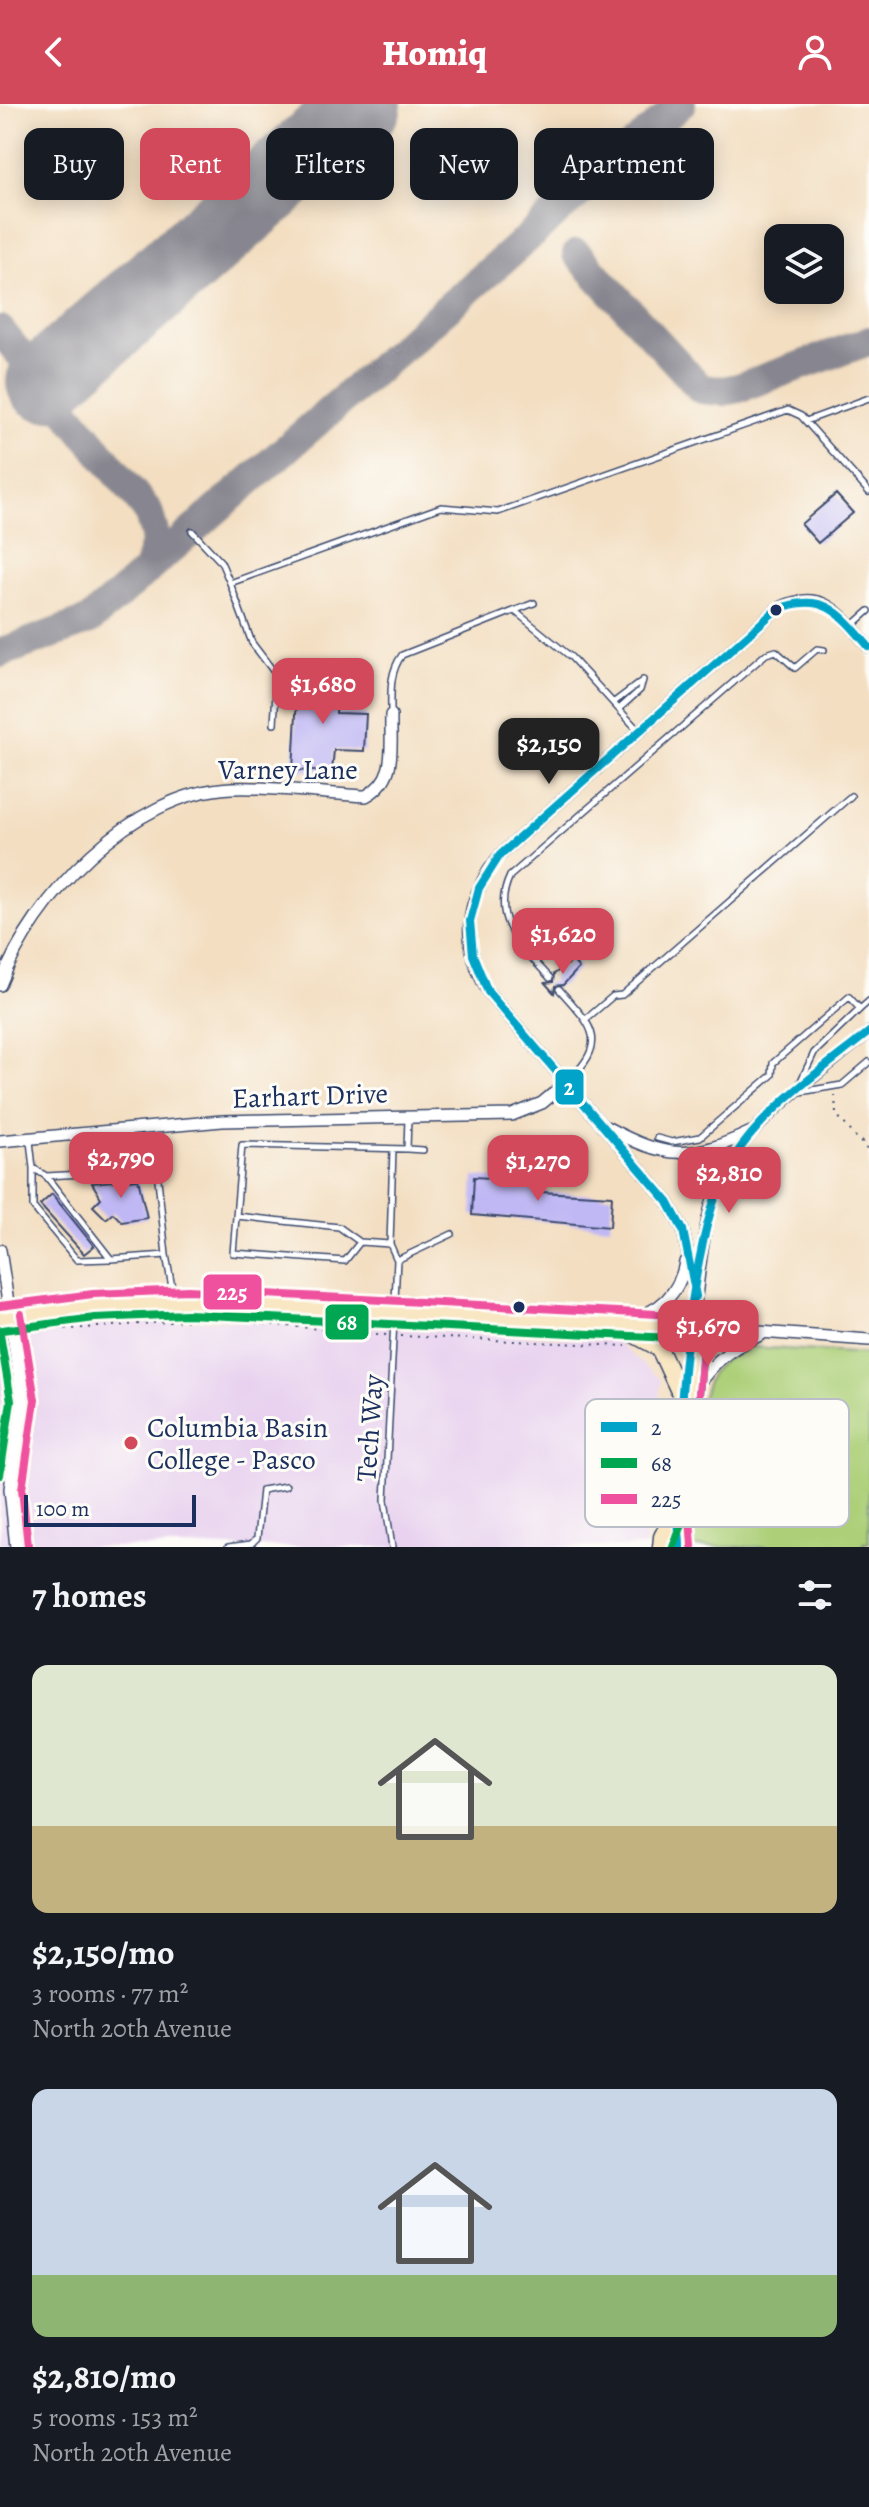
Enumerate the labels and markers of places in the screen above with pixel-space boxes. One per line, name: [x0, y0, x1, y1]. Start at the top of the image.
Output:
unlabelled marker: [768, 602, 784, 618]
pin: $1,680: [258, 658, 388, 726]
pin: $2,150: [484, 718, 614, 786]
pin: $1,620: [498, 908, 628, 976]
pin: $2,790: [56, 1132, 186, 1200]
pin: $1,270: [473, 1135, 603, 1203]
pin: $2,810: [664, 1147, 794, 1215]
unlabelled marker: [511, 1299, 527, 1315]
pin: $1,670: [643, 1300, 773, 1368]
place label: Columbia Basin College - Pasco: [147, 1409, 328, 1479]
marker: Columbia Basin College - Pasco: [122, 1434, 140, 1452]

